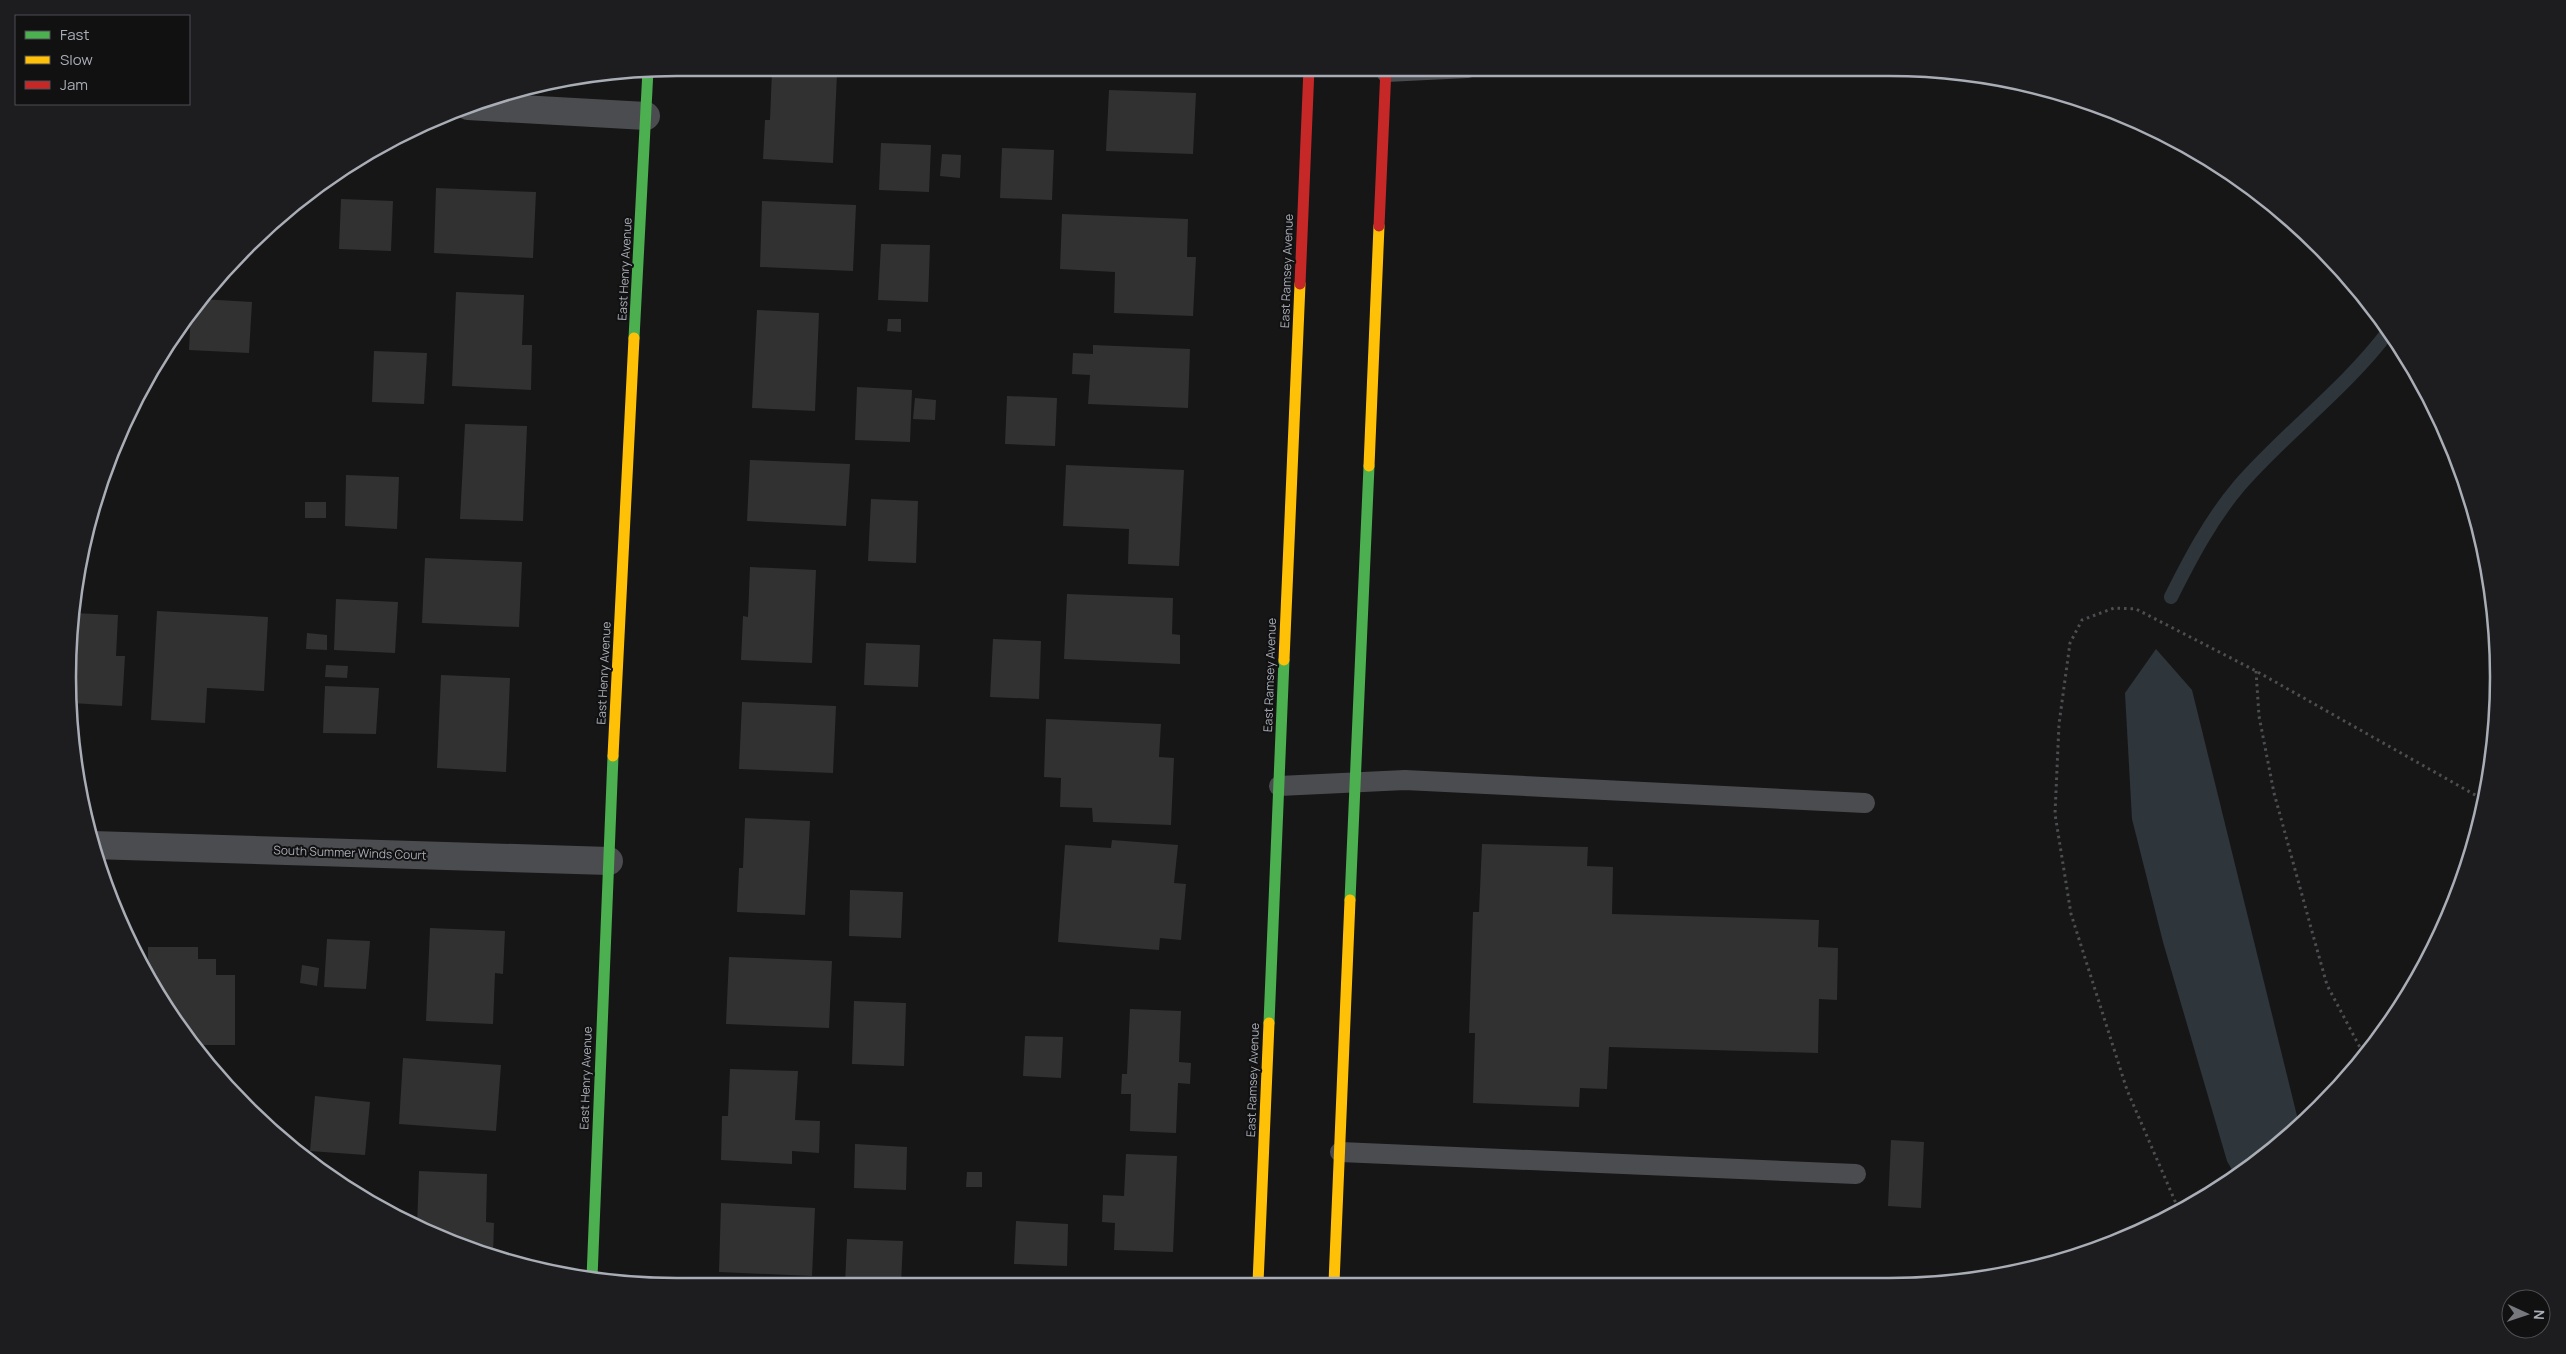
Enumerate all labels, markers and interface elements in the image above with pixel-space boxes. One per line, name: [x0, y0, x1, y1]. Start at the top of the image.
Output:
legend: [15, 15, 190, 105]
text: Fast: [60, 24, 89, 45]
text: Slow: [60, 49, 93, 70]
text: Jam: [60, 74, 88, 95]
street label: East Ramsey Avenue: [1276, 214, 1297, 328]
street label: East Henry Avenue: [613, 217, 636, 321]
street label: East Ramsey Avenue: [1259, 618, 1280, 732]
street label: East Henry Avenue: [592, 621, 615, 725]
street label: South Summer Winds Court: [273, 841, 427, 864]
street label: East Ramsey Avenue: [1242, 1023, 1263, 1137]
street label: East Henry Avenue: [575, 1026, 596, 1130]
north arrow: [2501, 1289, 2551, 1339]
text: N: [2530, 1309, 2549, 1320]

